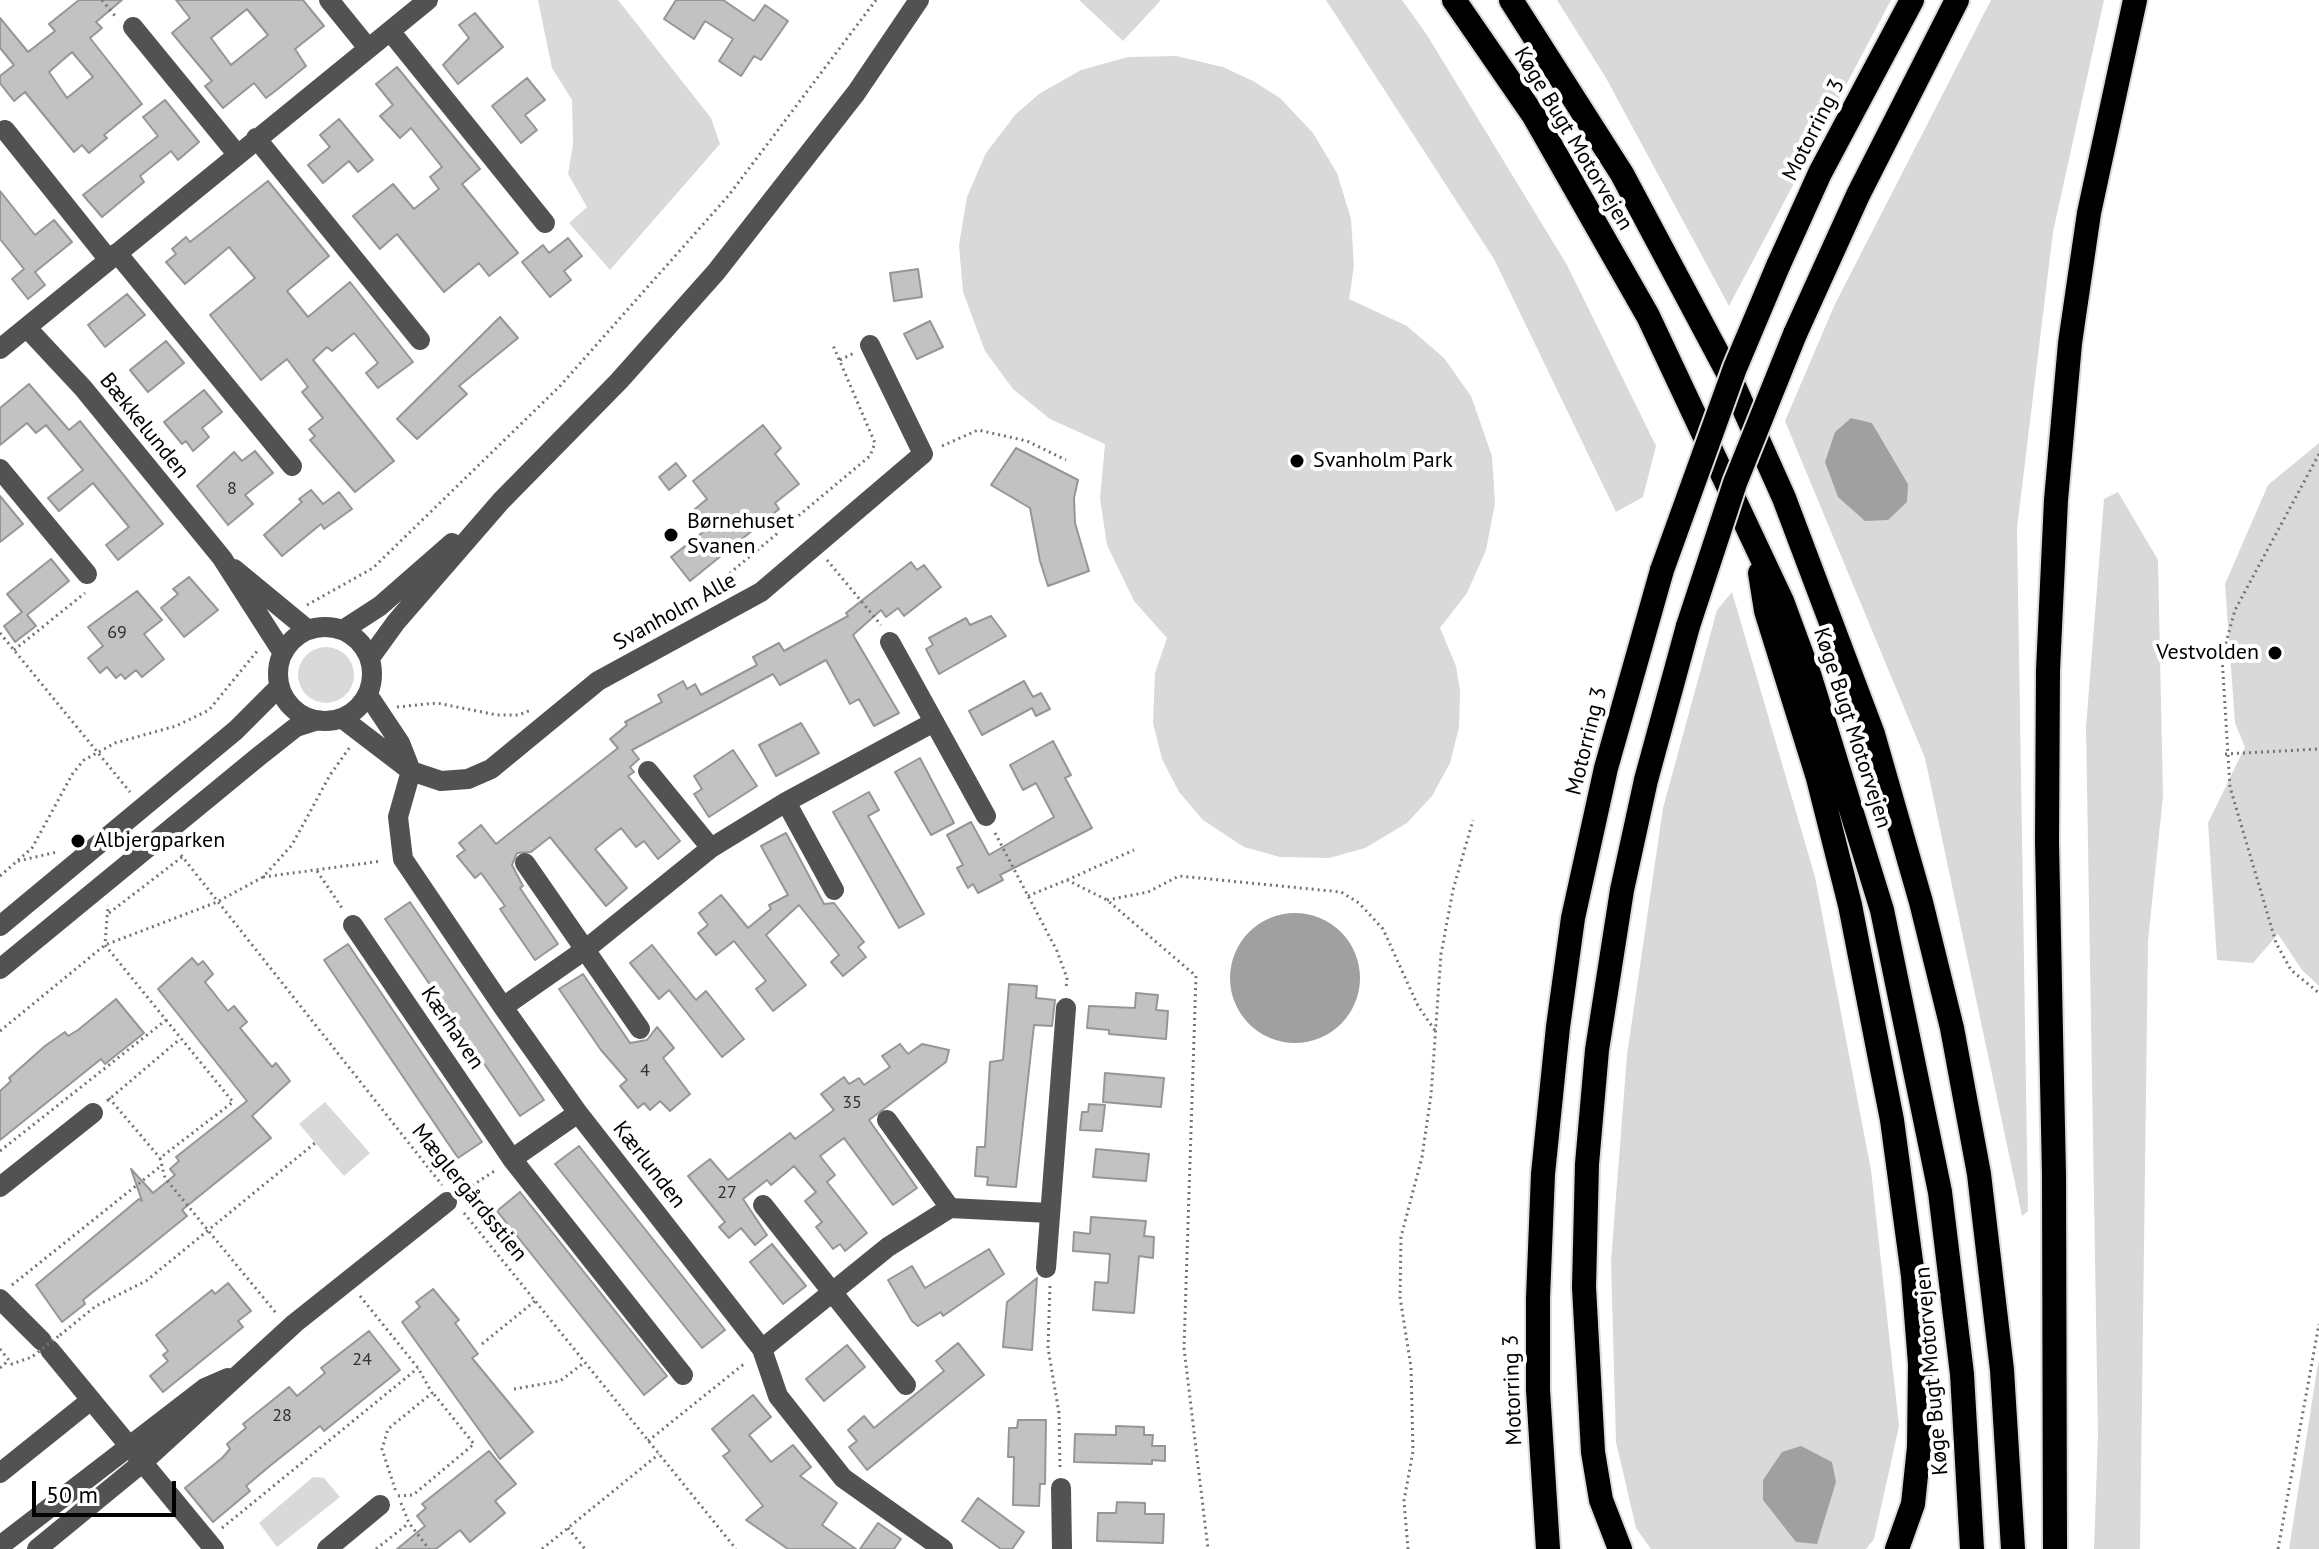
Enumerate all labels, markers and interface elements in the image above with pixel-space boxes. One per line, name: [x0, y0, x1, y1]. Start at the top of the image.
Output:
street label: Køge Bugt Motorvejen: [1508, 43, 1638, 235]
street label: Motorring 3: [1777, 75, 1851, 185]
street label: Bækkelunden: [94, 368, 194, 484]
place label: Svanholm Park: [1313, 448, 1453, 474]
marker: Svanholm Park: [1288, 452, 1306, 470]
house number: 8: [227, 478, 237, 500]
place label: Børnehuset Svanen: [687, 509, 794, 560]
marker: Børnehuset Svanen: [662, 526, 680, 544]
street label: Svanholm Alle: [609, 567, 741, 657]
house number: 69: [107, 622, 127, 644]
street label: Køge Bugt Motorvejen: [1807, 624, 1897, 832]
place label: Vestvolden: [2156, 640, 2259, 666]
marker: Vestvolden: [2266, 644, 2284, 662]
street label: Motorring 3: [1561, 684, 1613, 798]
place label: Albjergparken: [94, 828, 225, 854]
marker: Albjergparken: [69, 832, 87, 850]
street label: Kærhaven: [415, 982, 489, 1074]
house number: 4: [640, 1060, 650, 1082]
house number: 35: [842, 1092, 862, 1114]
street label: Kærlunden: [607, 1116, 691, 1214]
street label: Mæglergårdsstien: [406, 1119, 532, 1267]
house number: 27: [717, 1182, 737, 1204]
street label: Køge Bugt Motorvejen: [1910, 1266, 1954, 1476]
street label: Motorring 3: [1498, 1334, 1528, 1446]
house number: 24: [352, 1349, 372, 1371]
house number: 28: [272, 1405, 292, 1427]
scale bar: [36, 1465, 180, 1515]
text: 50 m: [46, 1479, 98, 1510]

